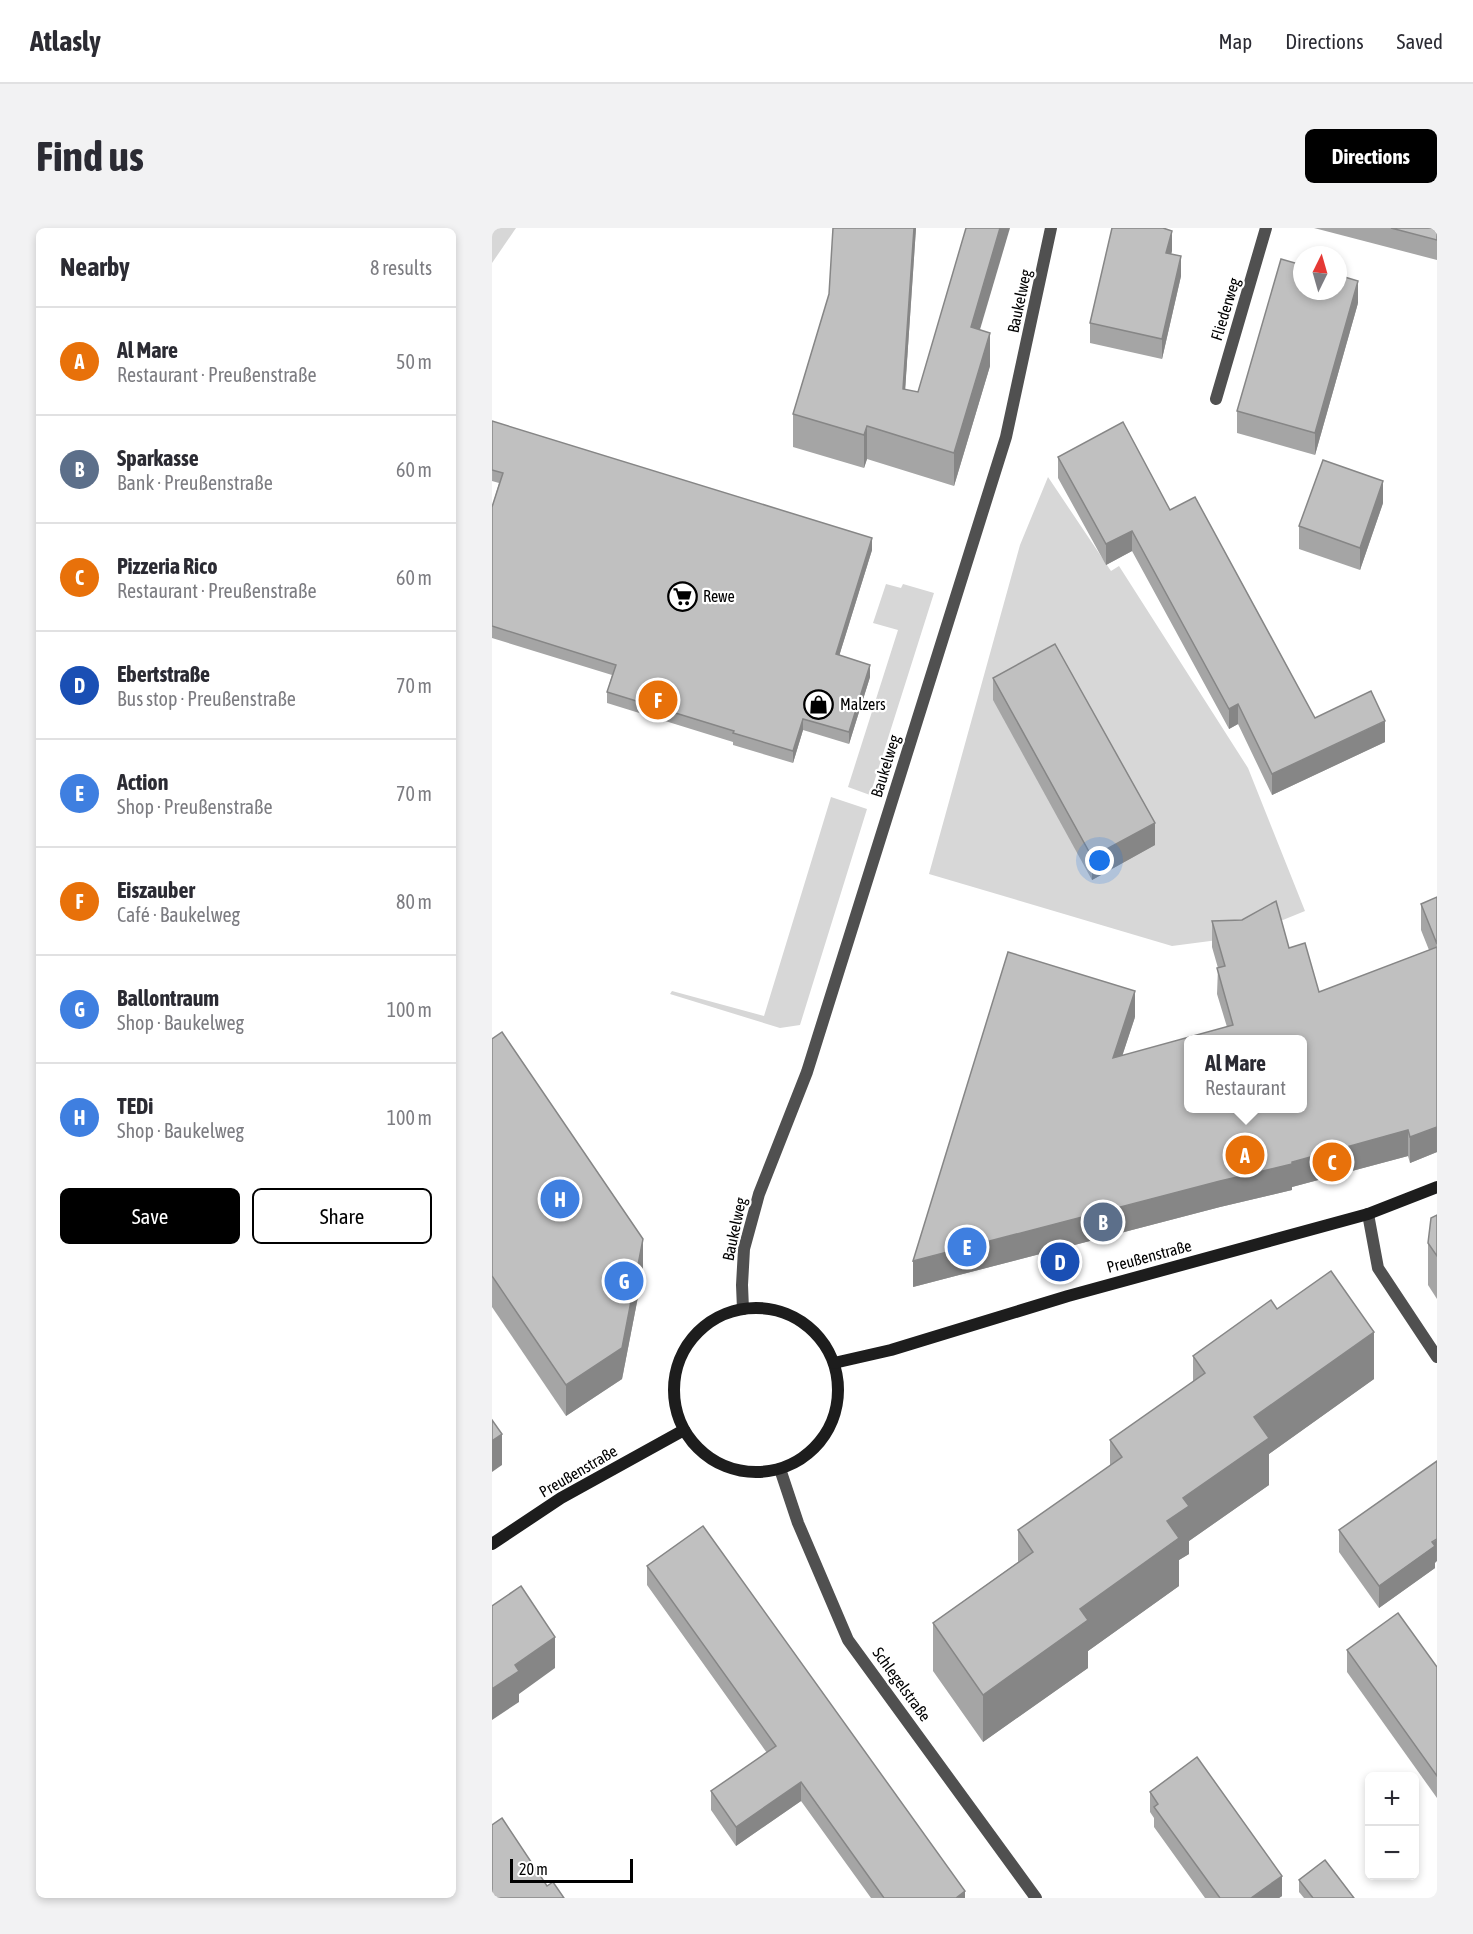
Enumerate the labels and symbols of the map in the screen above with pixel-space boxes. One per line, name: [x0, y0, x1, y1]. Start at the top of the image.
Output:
north arrow: [1293, 246, 1347, 300]
street label: Baukelweg: [1004, 268, 1035, 335]
street label: Fliederweg: [1207, 275, 1244, 343]
supermarket icon: Rewe: [666, 580, 698, 612]
place label: Rewe: [703, 587, 735, 605]
pin: F: [638, 678, 678, 722]
shop icon: Malzers: [803, 688, 835, 720]
place label: Malzers: [840, 695, 886, 713]
street label: Baukelweg: [867, 732, 904, 800]
your location: [1085, 846, 1114, 875]
pin: A: [1226, 1132, 1264, 1178]
pin: C: [1312, 1140, 1352, 1184]
pin: H: [540, 1176, 580, 1222]
street label: Baukelweg: [719, 1196, 750, 1263]
pin: B: [1084, 1200, 1122, 1244]
pin: E: [948, 1224, 986, 1270]
street label: Preußenstraße: [1105, 1236, 1193, 1276]
pin: D: [1040, 1240, 1080, 1284]
pin: G: [604, 1258, 644, 1304]
street label: Preußenstraße: [536, 1441, 620, 1501]
street label: Schlegelstraße: [868, 1644, 935, 1725]
scale bar: [510, 1856, 633, 1884]

